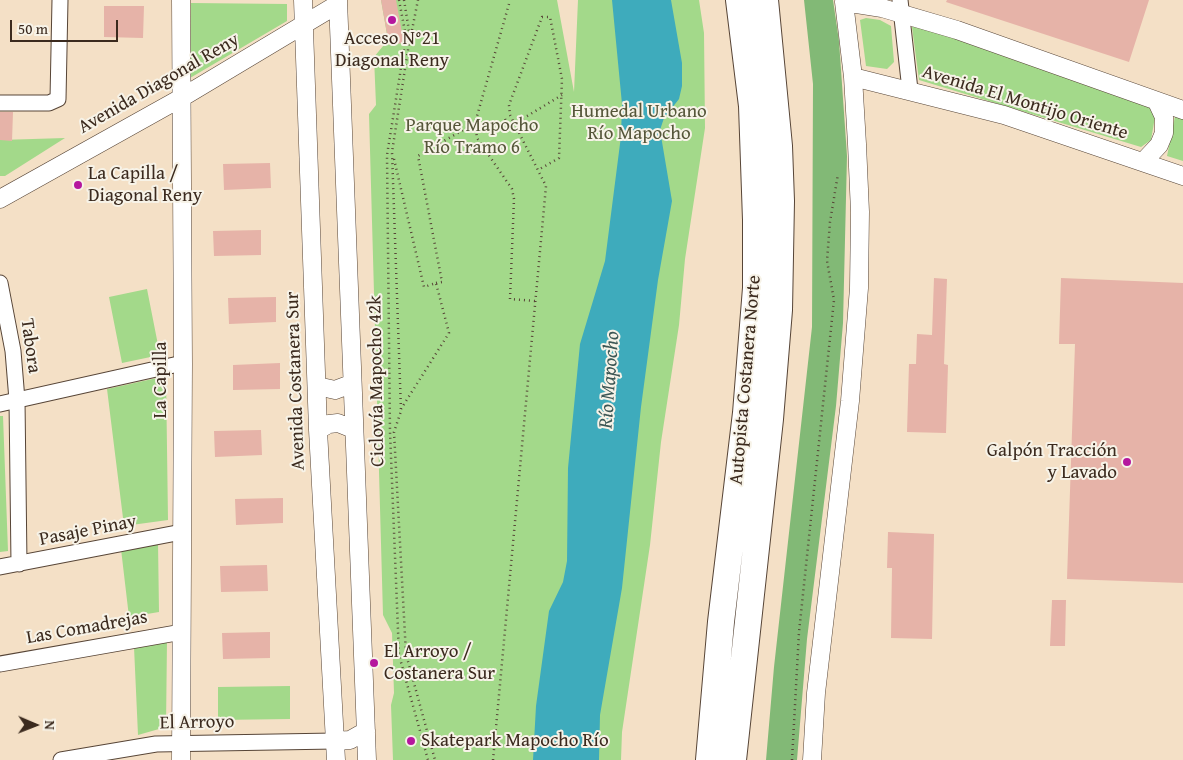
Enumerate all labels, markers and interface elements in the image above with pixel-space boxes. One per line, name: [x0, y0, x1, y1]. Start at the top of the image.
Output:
scale bar: [12, 10, 120, 42]
marker: Acceso N°21 Diagonal Reny: [386, 14, 398, 26]
text: 50 m: [18, 18, 48, 39]
place label: Acceso N°21 Diagonal Reny: [335, 28, 449, 72]
street label: Avenida Diagonal Reny: [74, 29, 244, 139]
street label: Avenida El Montijo Oriente: [919, 61, 1131, 145]
park label: Humedal Urbano Río Mapocho: [571, 101, 707, 145]
park label: Parque Mapocho Río Tramo 6: [405, 115, 539, 159]
place label: La Capilla / Diagonal Reny: [88, 163, 202, 207]
marker: La Capilla / Diagonal Reny: [72, 179, 84, 191]
street label: Autopista Costanera Norte: [725, 274, 767, 486]
street label: Avenida Costanera Sur: [281, 291, 311, 471]
street label: Ciclovía Mapocho 42k: [364, 295, 390, 467]
street label: Tabora: [15, 317, 45, 375]
water label: Río Mapocho: [595, 331, 625, 429]
street label: La Capilla: [150, 342, 172, 418]
place label: Galpón Tracción y Lavado: [987, 440, 1117, 484]
marker: Galpón Tracción y Lavado: [1121, 456, 1133, 468]
street label: Pasaje Pinay: [37, 510, 139, 552]
street label: Las Comadrejas: [25, 606, 149, 650]
place label: El Arroyo / Costanera Sur: [384, 641, 495, 685]
marker: El Arroyo / Costanera Sur: [368, 657, 380, 669]
north arrow: [10, 700, 60, 750]
street label: El Arroyo: [160, 711, 234, 735]
text: N: [40, 720, 60, 730]
place label: Skatepark Mapocho Río: [421, 730, 609, 752]
marker: Skatepark Mapocho Río: [405, 735, 417, 747]

